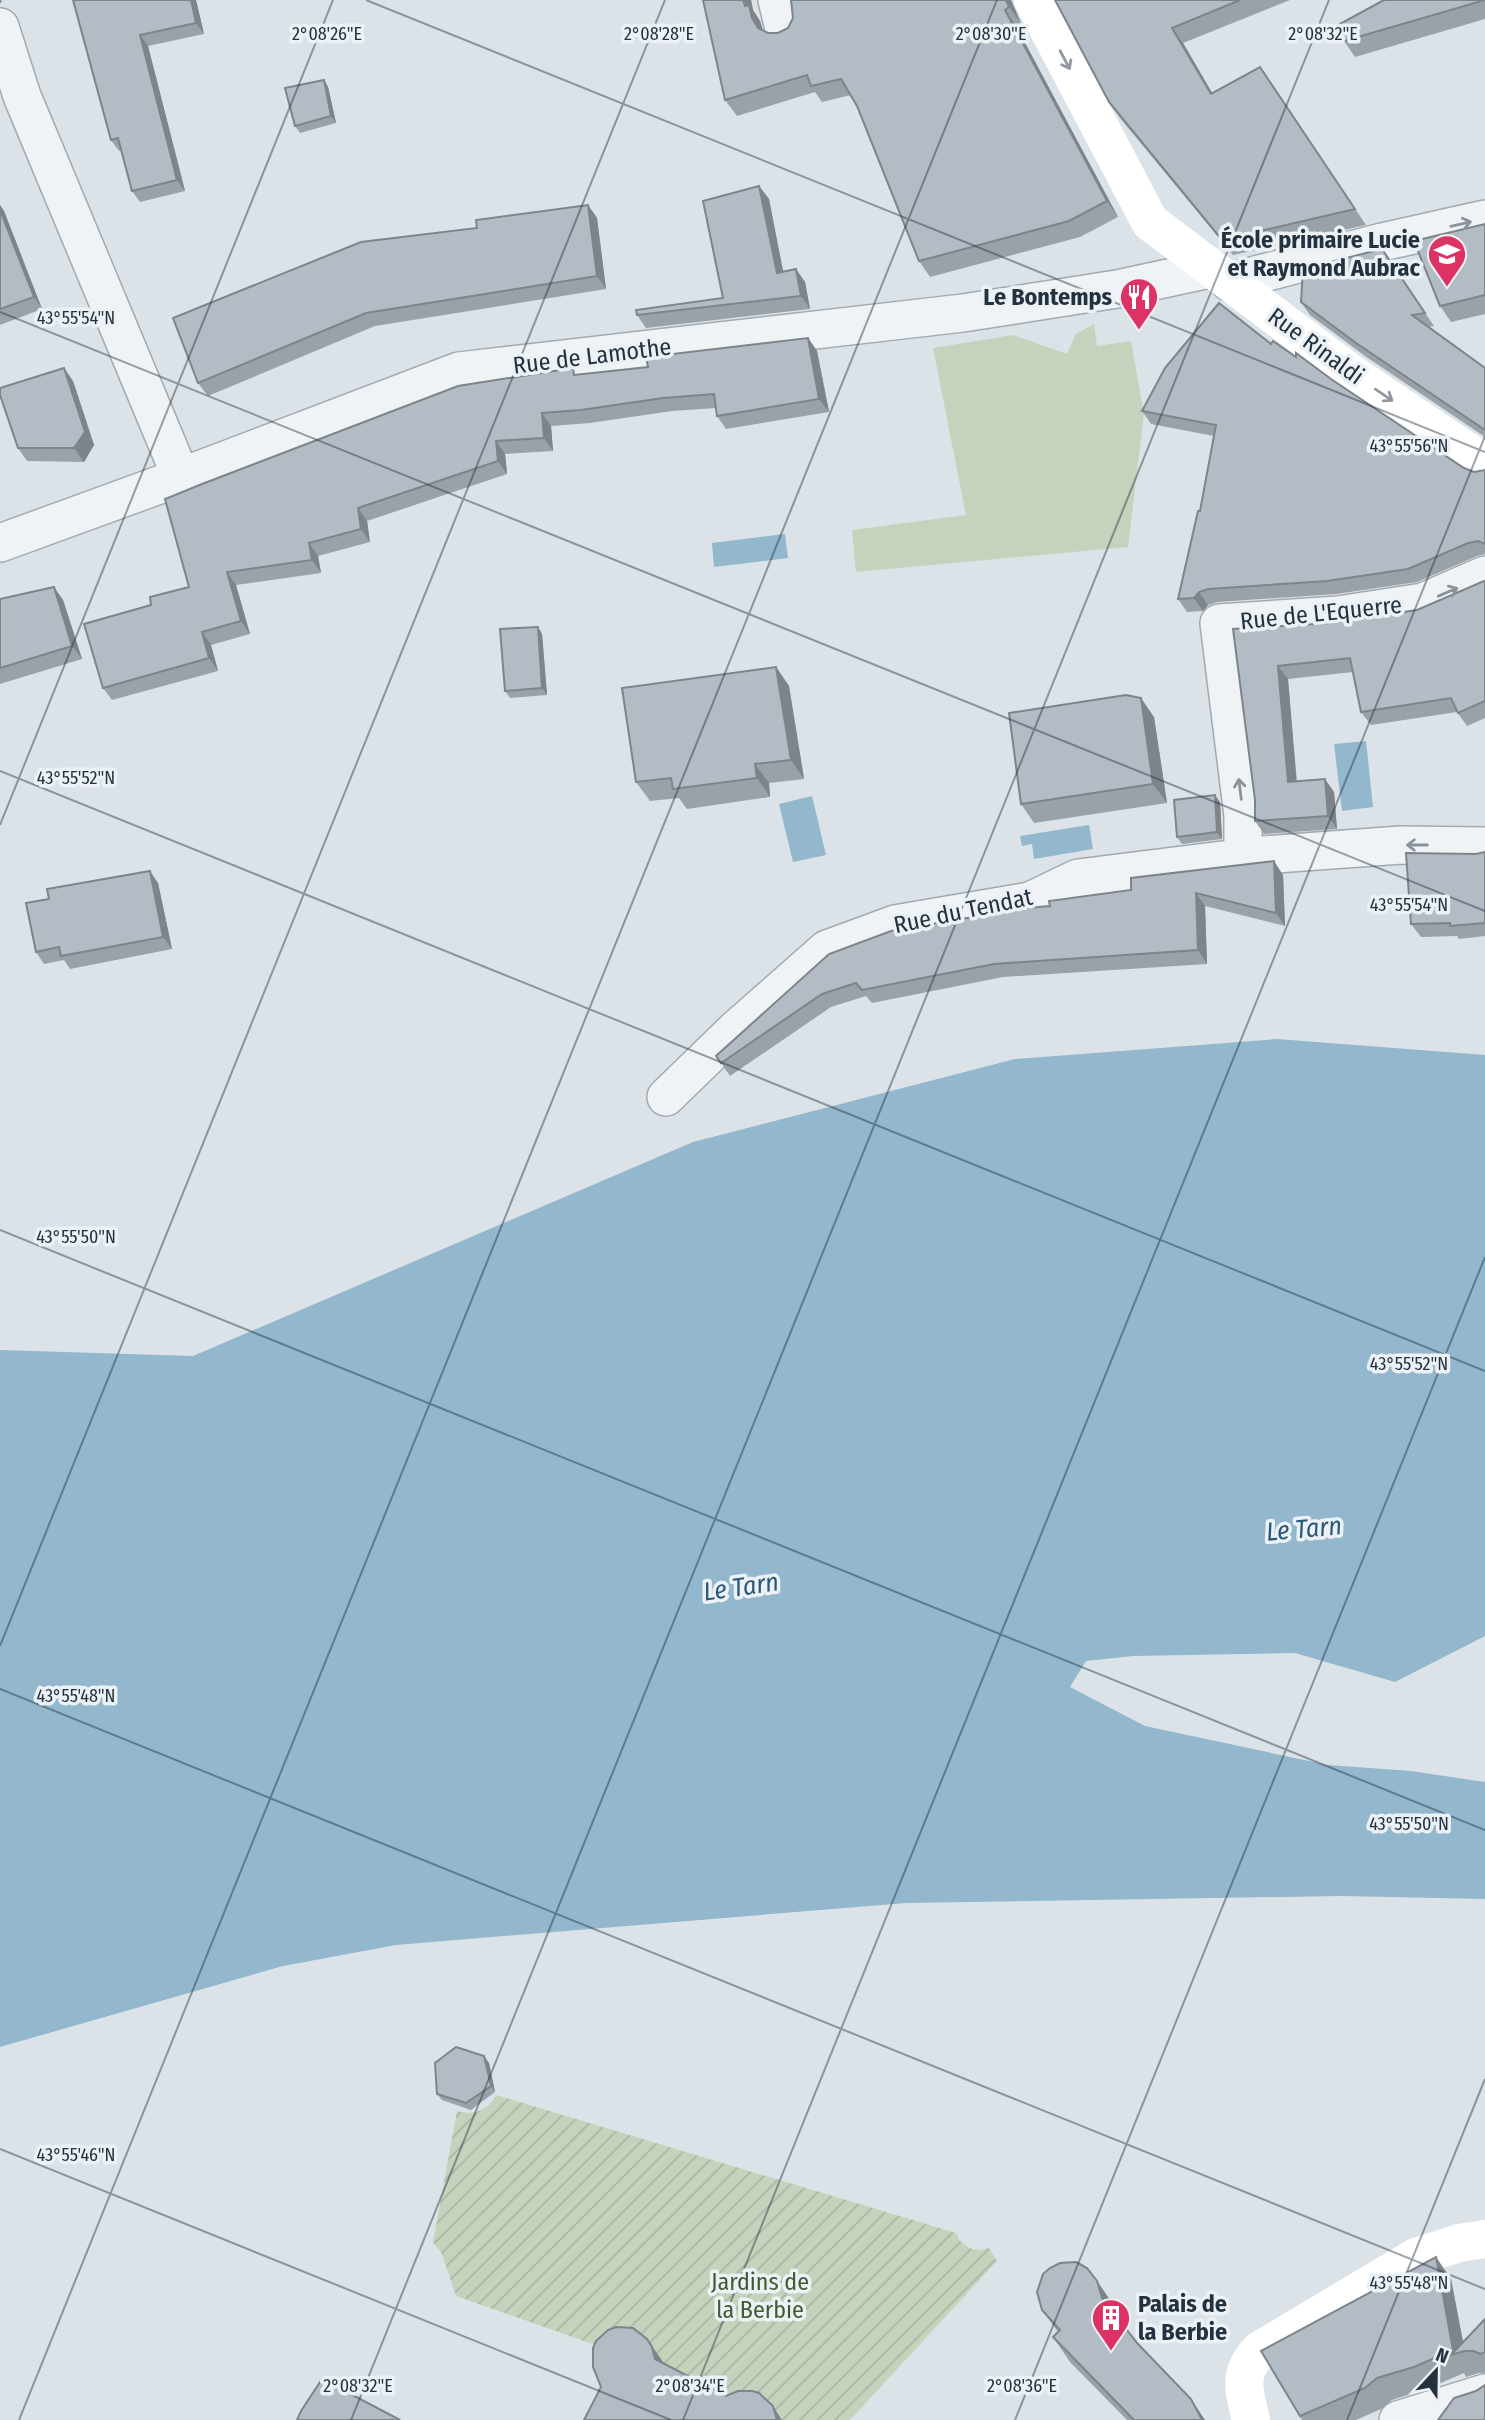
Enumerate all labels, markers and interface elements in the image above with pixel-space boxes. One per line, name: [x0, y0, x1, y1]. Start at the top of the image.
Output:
text: 2°08'26"E: [292, 23, 362, 45]
text: 2°08'28"E: [624, 23, 694, 45]
text: 2°08'30"E: [956, 23, 1026, 45]
text: 2°08'32"E: [1288, 23, 1358, 45]
one-way arrow: [1059, 49, 1073, 70]
one-way arrow: [1450, 217, 1472, 230]
place label: École primaire Lucie et Raymond Aubrac: [1221, 225, 1421, 282]
school or university icon: École primaire Lucie et Raymond Aubrac: [1426, 233, 1468, 288]
restaurant icon: Le Bontemps: [1118, 276, 1160, 331]
place label: Le Bontemps: [983, 283, 1112, 311]
street label: Rue Rinaldi: [1263, 302, 1369, 390]
text: 43°55'54"N: [37, 307, 115, 329]
street label: Rue de Lamothe: [511, 332, 673, 380]
one-way arrow: [1374, 388, 1393, 403]
text: 43°55'56"N: [1369, 435, 1449, 457]
one-way arrow: [1436, 585, 1458, 598]
street label: Rue de L'Equerre: [1239, 591, 1403, 635]
text: 43°55'52"N: [37, 767, 115, 789]
one-way arrow: [1233, 778, 1246, 801]
one-way arrow: [1406, 838, 1429, 852]
street label: Rue du Tendat: [891, 883, 1035, 939]
text: 43°55'54"N: [1370, 894, 1448, 916]
text: 43°55'50"N: [36, 1226, 116, 1248]
text: 43°55'52"N: [1370, 1353, 1448, 1375]
water label: Le Tarn: [1265, 1510, 1343, 1548]
water label: Le Tarn: [701, 1566, 781, 1608]
text: 43°55'48"N: [36, 1685, 116, 1707]
text: 43°55'50"N: [1369, 1813, 1449, 1835]
text: 43°55'46"N: [37, 2144, 115, 2166]
park label: Jardins de la Berbie: [711, 2268, 809, 2324]
text: 43°55'48"N: [1369, 2272, 1449, 2294]
place label: Palais de la Berbie: [1138, 2290, 1227, 2346]
building icon: Palais de la Berbie: [1090, 2297, 1132, 2352]
north arrow: [1401, 2336, 1471, 2406]
text: N: [1433, 2343, 1452, 2368]
text: 2°08'32"E: [323, 2375, 393, 2397]
text: 2°08'34"E: [655, 2375, 725, 2397]
text: 2°08'36"E: [987, 2375, 1057, 2397]

